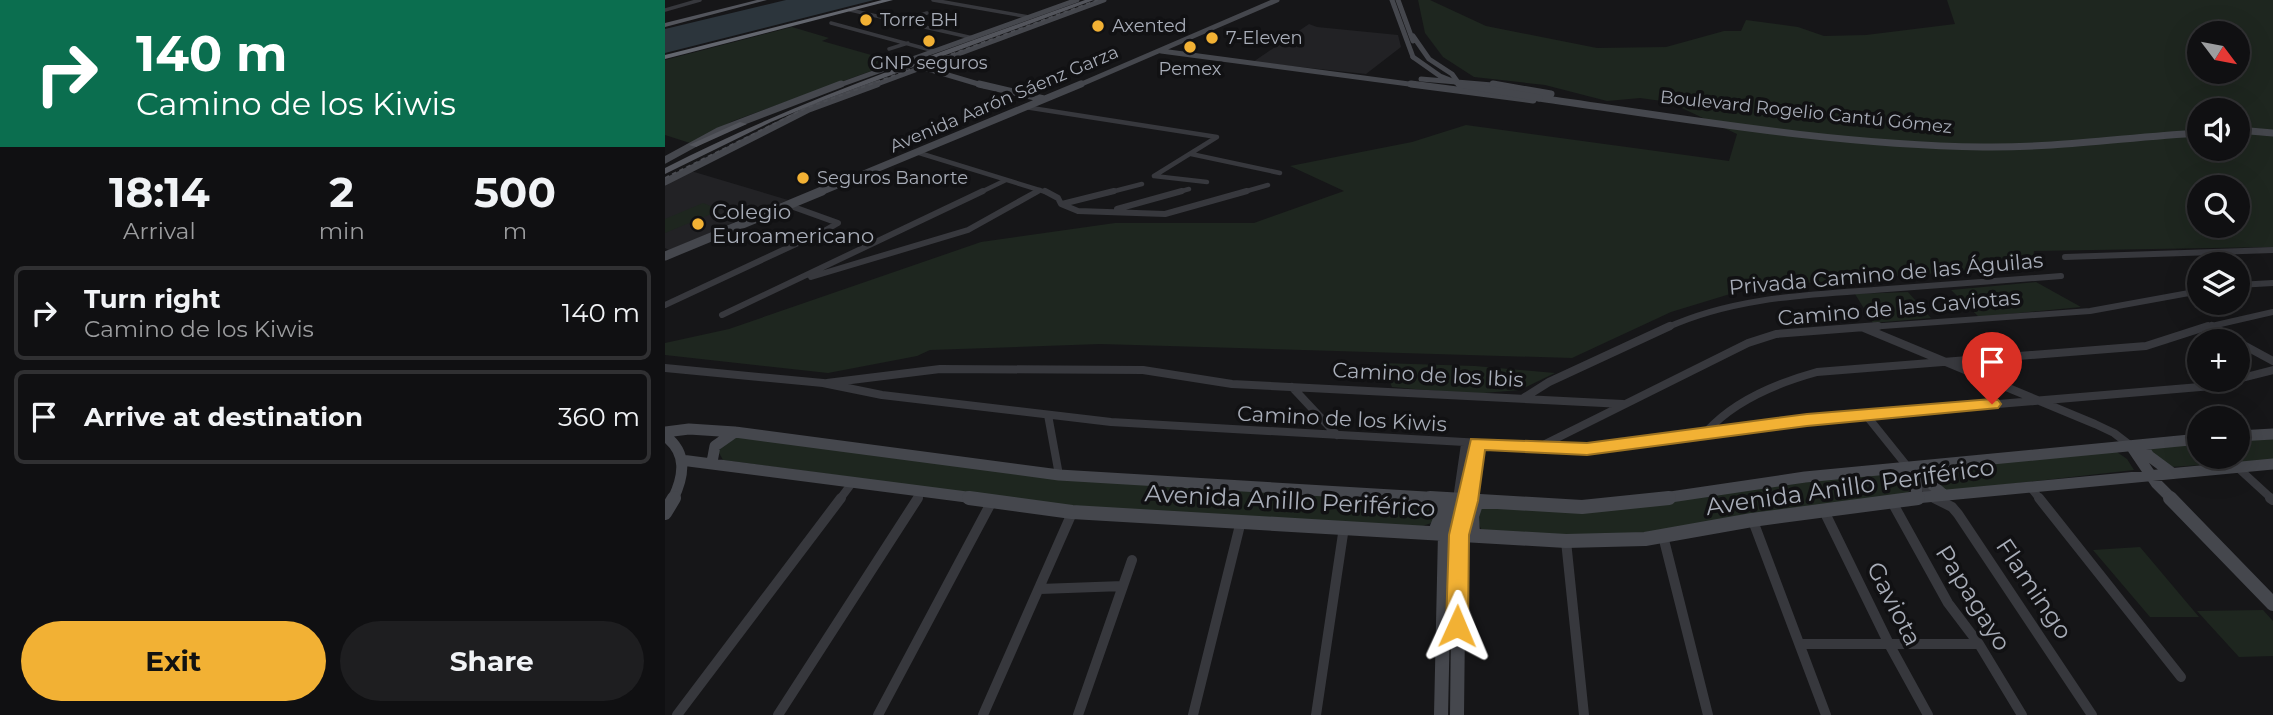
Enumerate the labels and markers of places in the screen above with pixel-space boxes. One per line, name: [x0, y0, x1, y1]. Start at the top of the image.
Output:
place label: Torre BH: [880, 9, 959, 31]
marker: Torre BH: [858, 12, 874, 28]
place label: Axented: [1112, 15, 1187, 37]
marker: Axented: [1090, 18, 1106, 34]
place label: 7-Eleven: [1226, 27, 1303, 49]
marker: 7-Eleven: [1204, 30, 1220, 46]
marker: GNP seguros: [921, 33, 937, 49]
marker: Pemex: [1182, 39, 1198, 55]
place label: GNP seguros: [870, 52, 988, 74]
place label: Pemex: [1159, 58, 1222, 80]
place label: Seguros Banorte: [817, 167, 968, 189]
marker: Seguros Banorte: [795, 170, 811, 186]
place label: Colegio Euroamericano: [712, 199, 874, 248]
marker: Colegio Euroamericano: [690, 216, 706, 232]
pin: [1962, 332, 2022, 404]

